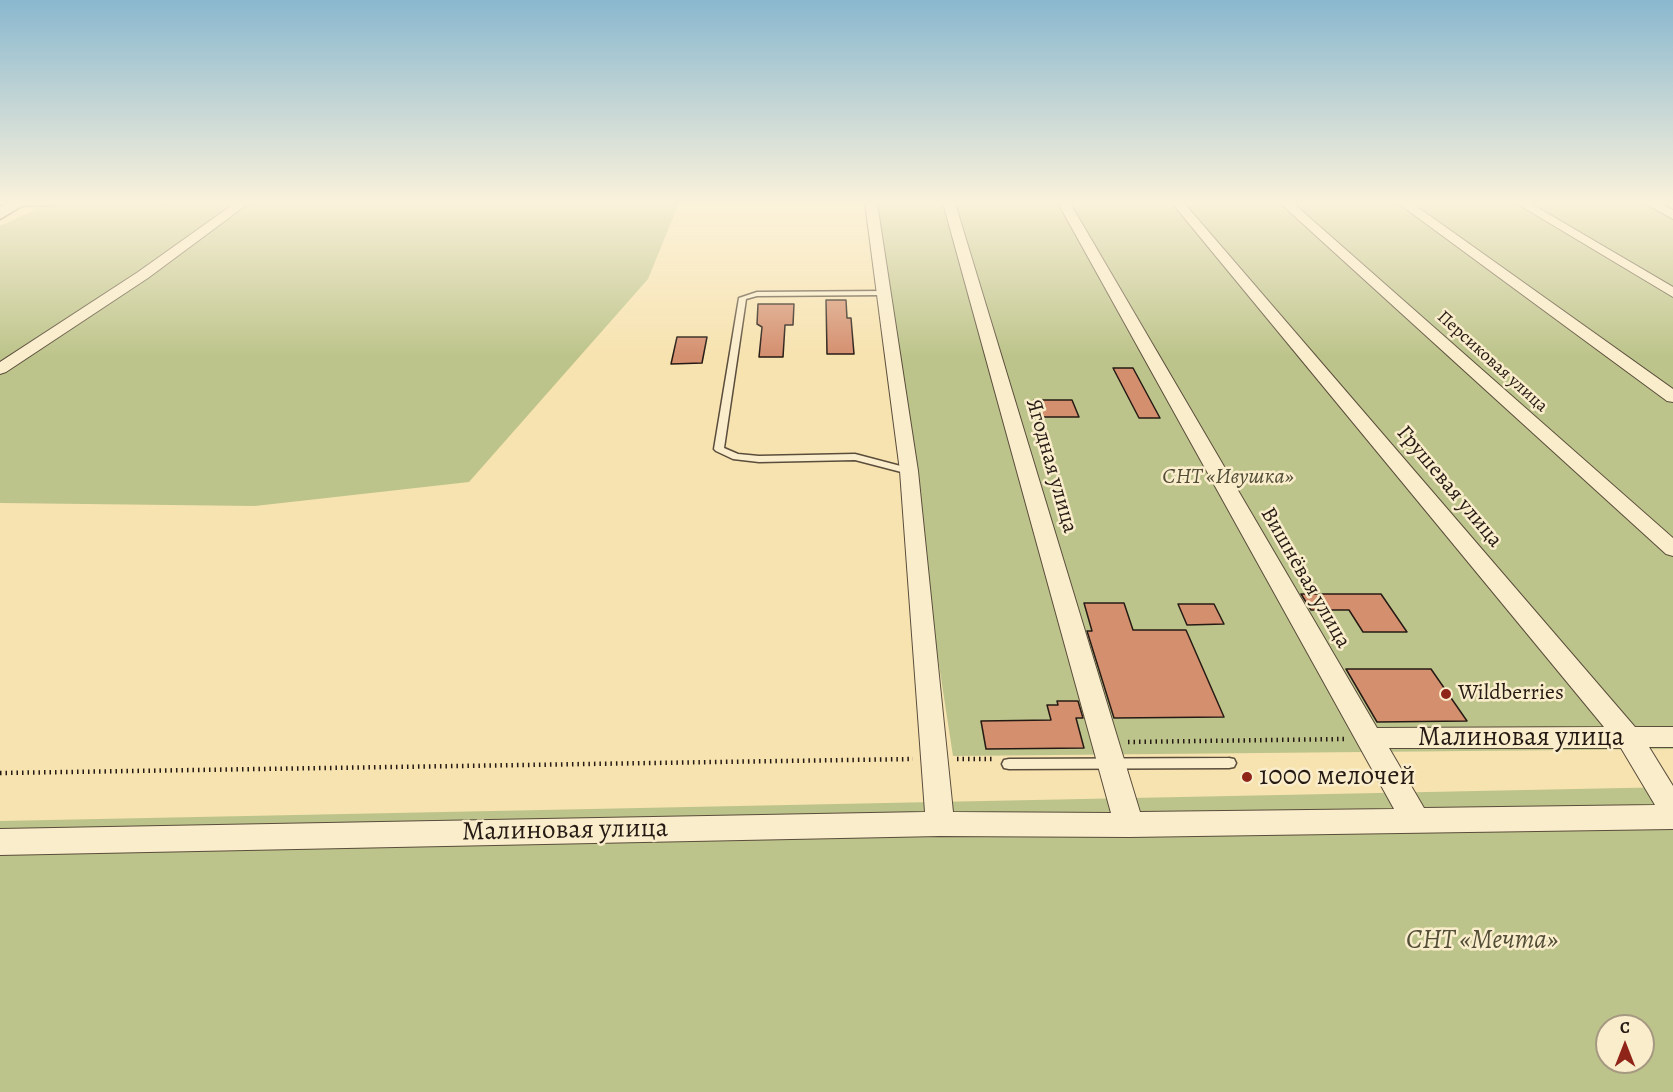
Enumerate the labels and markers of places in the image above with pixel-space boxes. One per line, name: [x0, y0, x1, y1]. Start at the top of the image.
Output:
place label: Wildberries: [1458, 681, 1564, 707]
marker: Wildberries: [1439, 687, 1453, 701]
place label: 1000 мелочей: [1259, 761, 1415, 793]
marker: 1000 мелочей: [1240, 770, 1254, 784]

